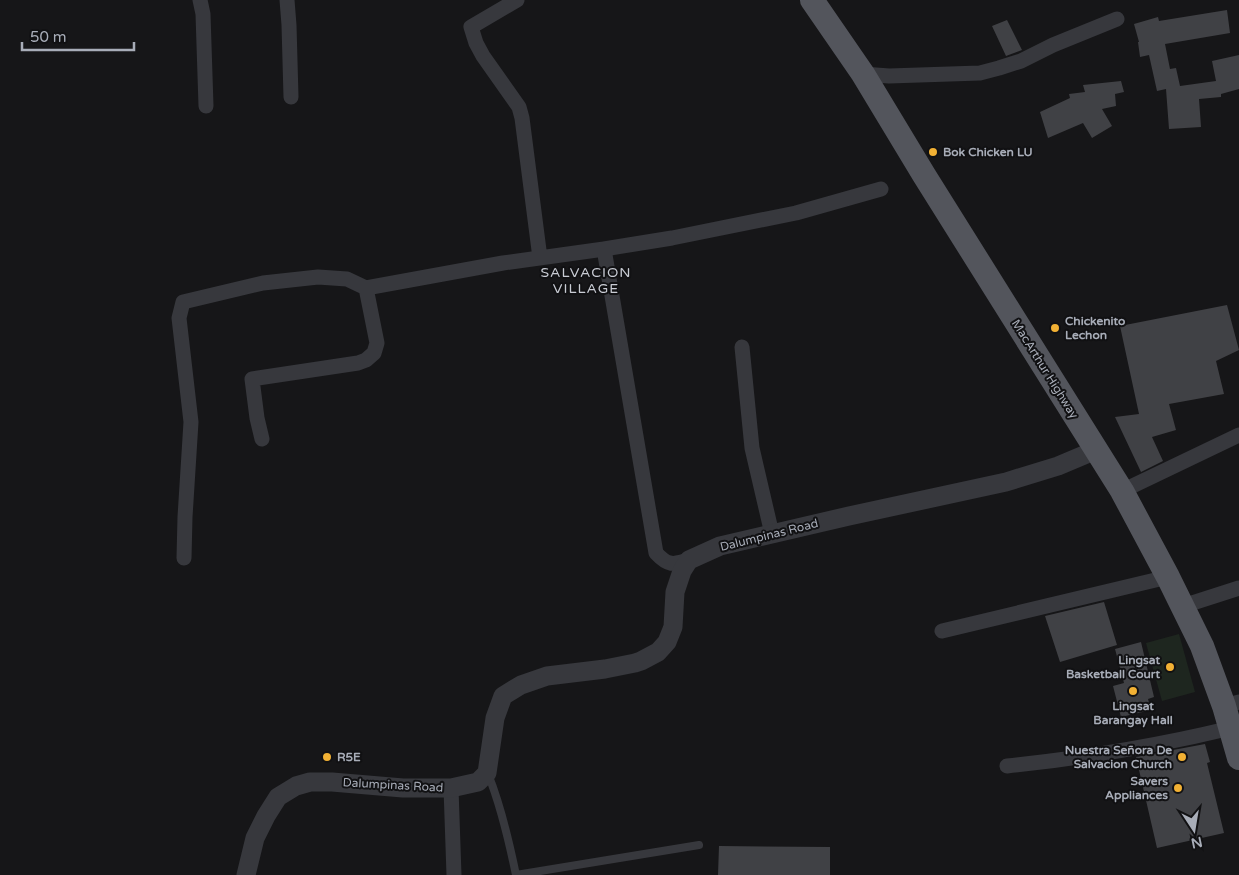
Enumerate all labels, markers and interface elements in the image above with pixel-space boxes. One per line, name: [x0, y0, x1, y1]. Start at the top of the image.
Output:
scale bar: [22, 20, 135, 52]
text: 50 m: [30, 28, 67, 46]
place label: Bok Chicken LU: [943, 145, 1033, 159]
marker: Bok Chicken LU: [927, 146, 939, 158]
district label: SALVACION VILLAGE: [540, 264, 632, 297]
place label: Chickenito Lechon: [1065, 314, 1125, 342]
street label: MacArthur Highway: [1009, 317, 1082, 422]
marker: Chickenito Lechon: [1049, 322, 1061, 334]
street label: Dalumpinas Road: [718, 516, 820, 554]
place label: Lingsat Basketball Court: [1066, 653, 1160, 681]
marker: Lingsat Basketball Court: [1164, 661, 1176, 673]
marker: Lingsat Barangay Hall: [1127, 685, 1139, 697]
place label: Lingsat Barangay Hall: [1093, 699, 1173, 728]
place label: Nuestra Señora De Salvacion Church: [1065, 743, 1172, 771]
place label: R5E: [337, 750, 361, 764]
marker: R5E: [321, 751, 333, 763]
marker: Nuestra Señora De Salvacion Church: [1176, 751, 1188, 763]
place label: Savers Appliances: [1105, 774, 1168, 803]
street label: Dalumpinas Road: [342, 775, 444, 795]
marker: Savers Appliances: [1172, 782, 1184, 794]
north arrow: [1169, 805, 1219, 855]
text: N: [1189, 833, 1204, 852]

